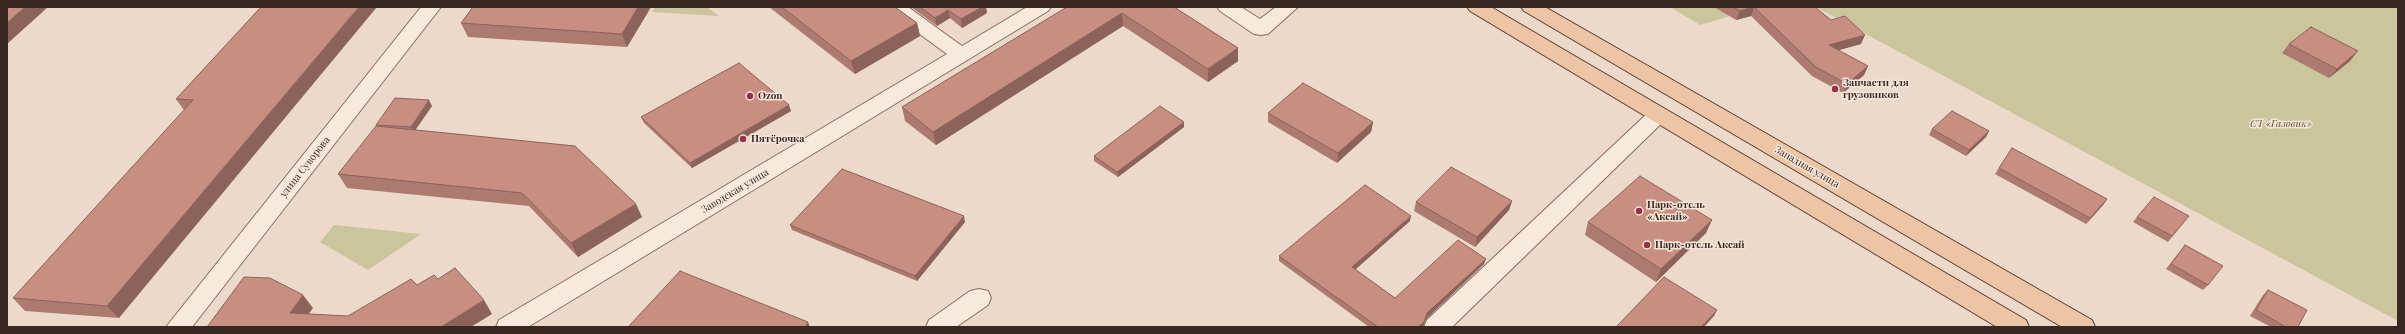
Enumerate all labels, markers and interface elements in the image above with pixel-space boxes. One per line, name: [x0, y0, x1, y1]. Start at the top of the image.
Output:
place label: Запчасти для грузовиков: [1843, 77, 1909, 100]
marker: Запчасти для грузовиков: [1830, 84, 1840, 94]
place label: Ozon: [758, 90, 782, 102]
marker: Ozon: [745, 91, 755, 101]
park label: СТ «Газовик»: [2250, 118, 2312, 130]
place label: Пятёрочка: [751, 133, 804, 145]
street label: улица Суворова: [277, 134, 333, 200]
marker: Пятёрочка: [738, 134, 748, 144]
street label: Западная улица: [1772, 144, 1842, 190]
street label: Заводская улица: [699, 166, 771, 216]
place label: Парк-отель «Аксай»: [1647, 199, 1705, 222]
marker: Парк-отель «Аксай»: [1634, 206, 1644, 216]
place label: Парк-отель Аксай: [1655, 239, 1745, 251]
marker: Парк-отель Аксай: [1642, 240, 1652, 250]

